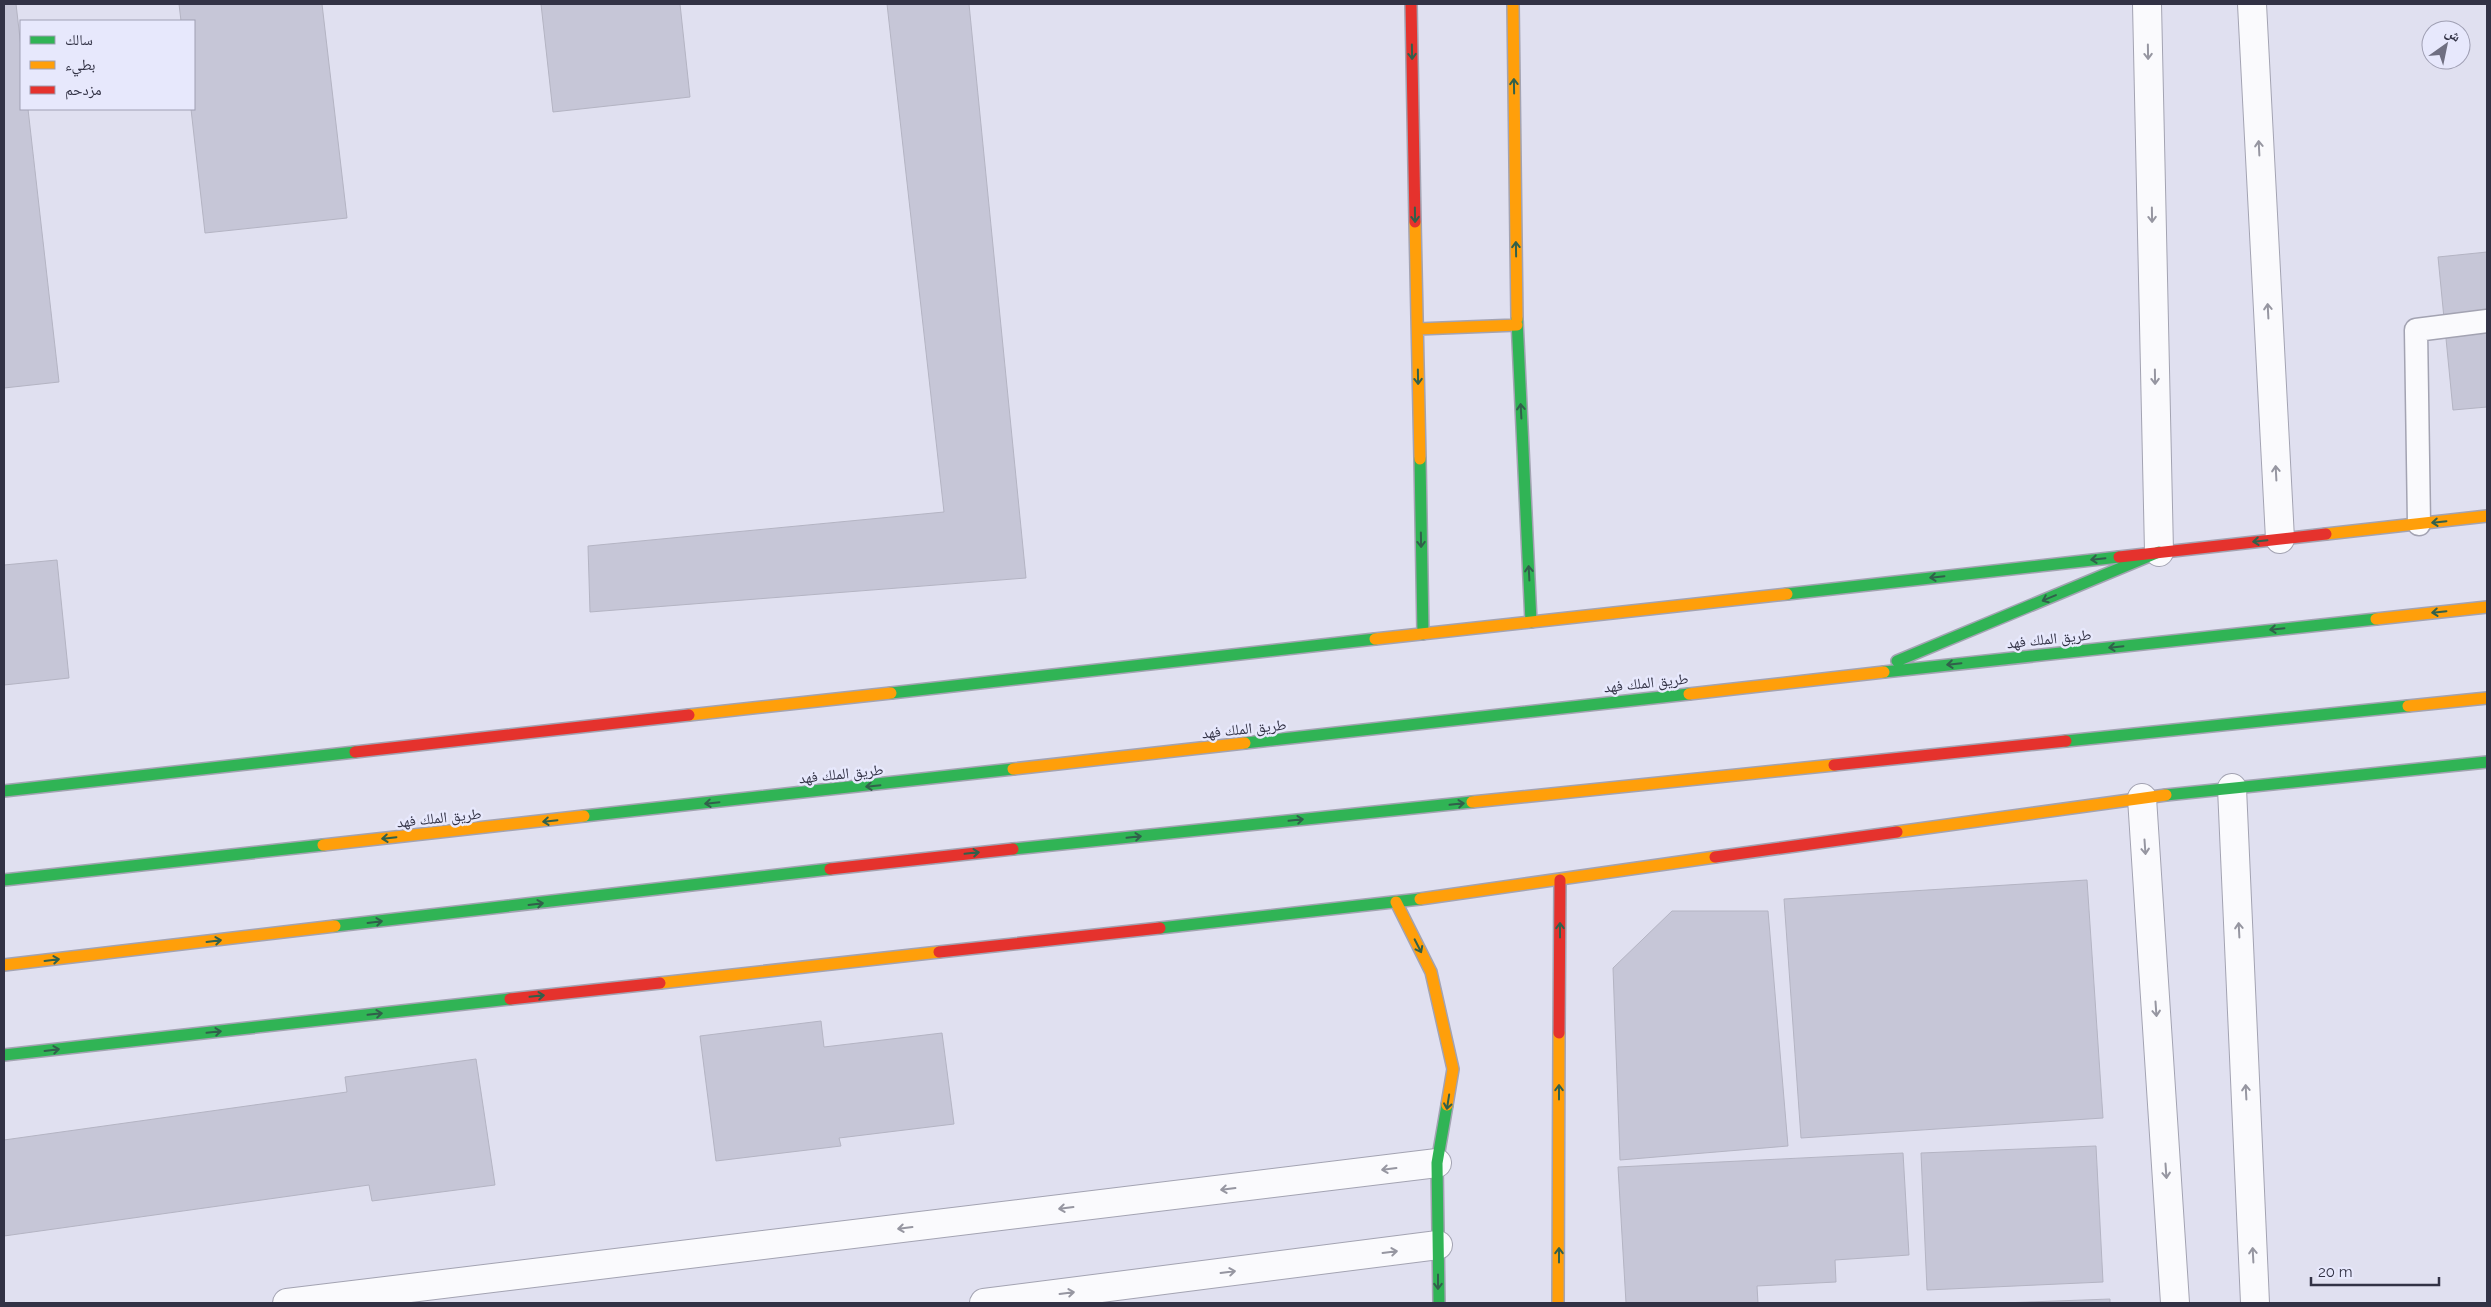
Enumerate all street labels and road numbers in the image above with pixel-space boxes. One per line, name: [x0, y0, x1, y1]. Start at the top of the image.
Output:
street label: طريق الملك فهد: [2006, 626, 2092, 653]
street label: طريق الملك فهد: [1603, 670, 1689, 697]
street label: طريق الملك فهد: [1201, 716, 1287, 743]
street label: طريق الملك فهد: [798, 761, 884, 788]
street label: طريق الملك فهد: [396, 805, 482, 832]

